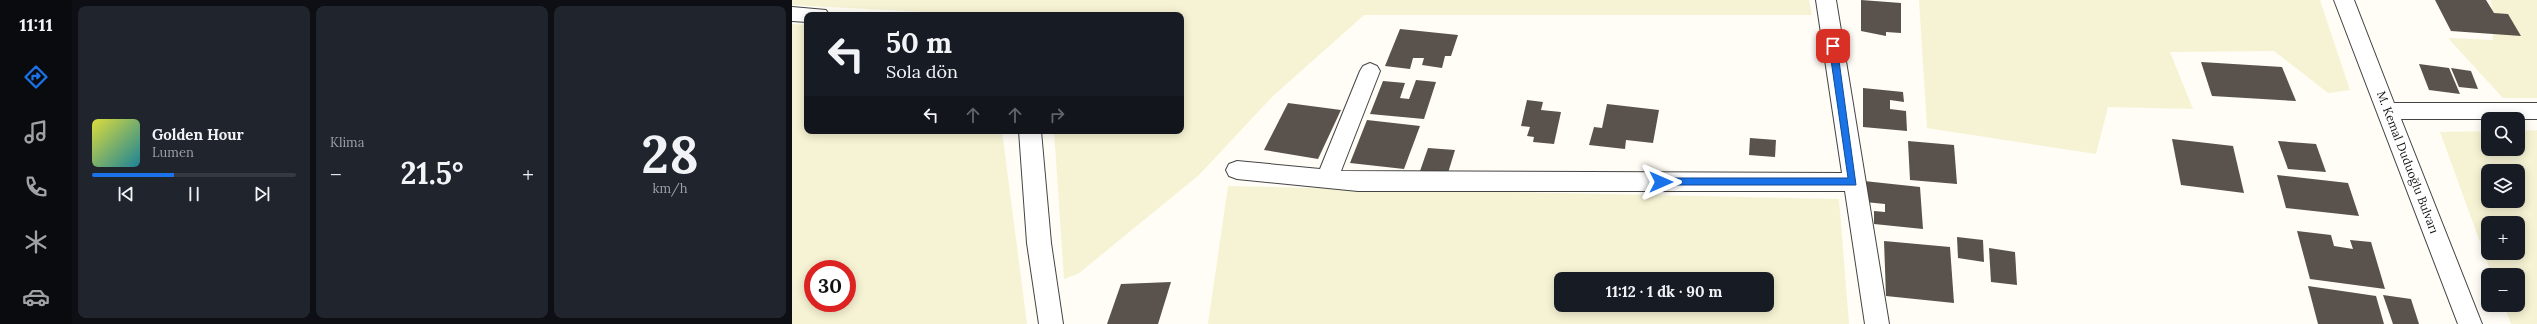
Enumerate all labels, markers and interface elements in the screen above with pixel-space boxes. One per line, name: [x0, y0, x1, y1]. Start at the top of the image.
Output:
text: 11:11: [19, 13, 53, 36]
text: 50 m: [886, 25, 952, 61]
icon: left: [820, 28, 872, 80]
pin: [1816, 29, 1850, 63]
icon: arrive: [1822, 35, 1844, 57]
text: Sola dön: [886, 60, 958, 83]
icon: directions: [22, 63, 50, 91]
street label: M. Kemal Duduoğlu Bulvarı: [2374, 89, 2442, 235]
icon: left: [920, 104, 942, 126]
icon: ahead: [962, 104, 984, 126]
icon: ahead: [1004, 104, 1026, 126]
icon: right: [1046, 104, 1068, 126]
map controls: [2481, 112, 2525, 312]
button: search: [2481, 112, 2525, 156]
icon: music: [22, 118, 50, 146]
text: 28: [641, 121, 699, 187]
text: Golden Hour: [152, 125, 244, 144]
text: Klima: [330, 134, 364, 151]
text: Lumen: [152, 144, 194, 161]
text: 21.5°: [401, 154, 463, 192]
text: −: [330, 160, 342, 188]
text: +: [522, 160, 534, 188]
position arrow: [1640, 161, 1682, 203]
button: layers: [2481, 164, 2525, 208]
icon: phone: [22, 173, 50, 201]
text: km/h: [652, 180, 688, 197]
icon: previous: [115, 183, 137, 205]
icon: pause: [183, 183, 205, 205]
icon: next: [251, 183, 273, 205]
button: +: [2481, 216, 2525, 260]
icon: climate: [22, 228, 50, 256]
speed limit sign: 30: [804, 260, 856, 312]
button: −: [2481, 268, 2525, 312]
text: 11:12 · 1 dk · 90 m: [1606, 282, 1722, 301]
icon: car: [22, 283, 50, 311]

